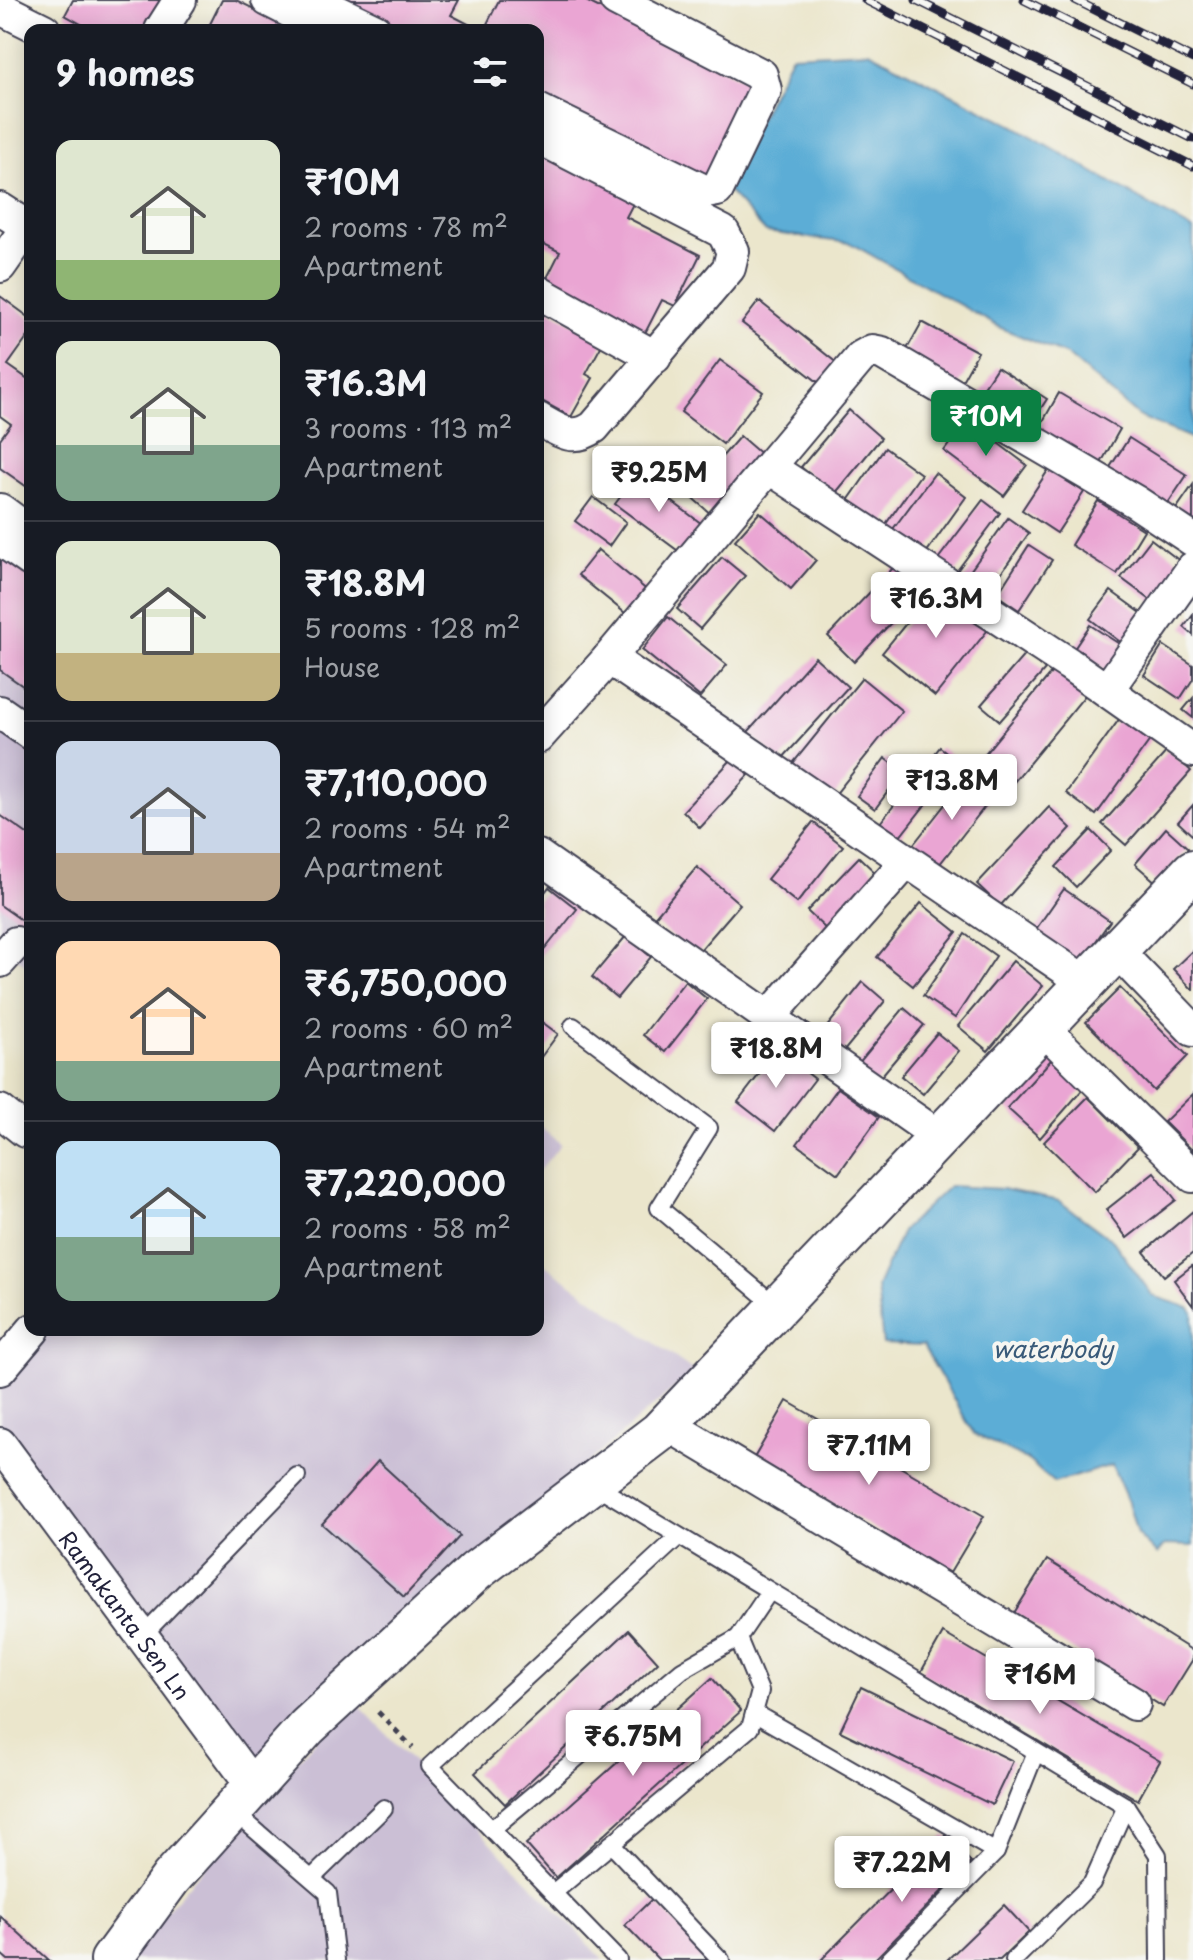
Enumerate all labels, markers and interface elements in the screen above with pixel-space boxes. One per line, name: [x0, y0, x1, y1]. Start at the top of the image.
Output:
text: 9 homes: [56, 46, 195, 98]
icon: filters: [468, 50, 512, 94]
text: ₹10M: [304, 155, 401, 207]
icon: home: [120, 172, 216, 268]
text: 2 rooms · 78 m²: [304, 207, 508, 246]
text: Apartment: [304, 246, 443, 285]
text: ₹16.3M: [304, 356, 428, 408]
icon: home: [120, 373, 216, 469]
pin: ₹10M: [939, 390, 1033, 458]
text: ₹10M: [949, 396, 1023, 435]
text: 3 rooms · 113 m²: [304, 408, 512, 447]
pin: ₹9.25M: [594, 446, 724, 514]
text: Apartment: [304, 447, 443, 486]
text: ₹9.25M: [610, 452, 708, 491]
text: ₹18.8M: [304, 556, 426, 608]
pin: ₹16.3M: [871, 572, 1001, 640]
icon: home: [120, 573, 216, 669]
text: ₹16.3M: [889, 578, 983, 617]
text: 5 rooms · 128 m²: [304, 608, 520, 647]
text: House: [304, 647, 380, 686]
pin: ₹13.8M: [887, 754, 1017, 822]
text: ₹7,110,000: [304, 756, 488, 808]
text: ₹13.8M: [905, 760, 999, 799]
icon: home: [120, 773, 216, 869]
text: 2 rooms · 54 m²: [304, 808, 511, 847]
text: Apartment: [304, 847, 443, 886]
text: ₹6,750,000: [304, 956, 507, 1008]
icon: home: [120, 973, 216, 1069]
text: 2 rooms · 60 m²: [304, 1008, 513, 1047]
pin: ₹18.8M: [711, 1022, 841, 1090]
text: ₹18.8M: [729, 1028, 823, 1067]
text: Apartment: [304, 1047, 443, 1086]
text: ₹7,220,000: [304, 1156, 506, 1208]
icon: home: [120, 1173, 216, 1269]
text: 2 rooms · 58 m²: [304, 1208, 511, 1247]
text: Apartment: [304, 1247, 443, 1286]
water label: waterbody: [993, 1330, 1115, 1366]
pin: ₹7.11M: [804, 1419, 934, 1487]
text: ₹7.11M: [826, 1425, 912, 1464]
street label: Ramakanta Sen Ln: [52, 1523, 200, 1706]
pin: ₹16M: [993, 1648, 1087, 1716]
text: ₹16M: [1004, 1654, 1076, 1693]
pin: ₹6.75M: [568, 1710, 698, 1778]
text: ₹6.75M: [584, 1716, 682, 1755]
pin: ₹7.22M: [837, 1836, 967, 1904]
text: ₹7.22M: [852, 1842, 952, 1881]

